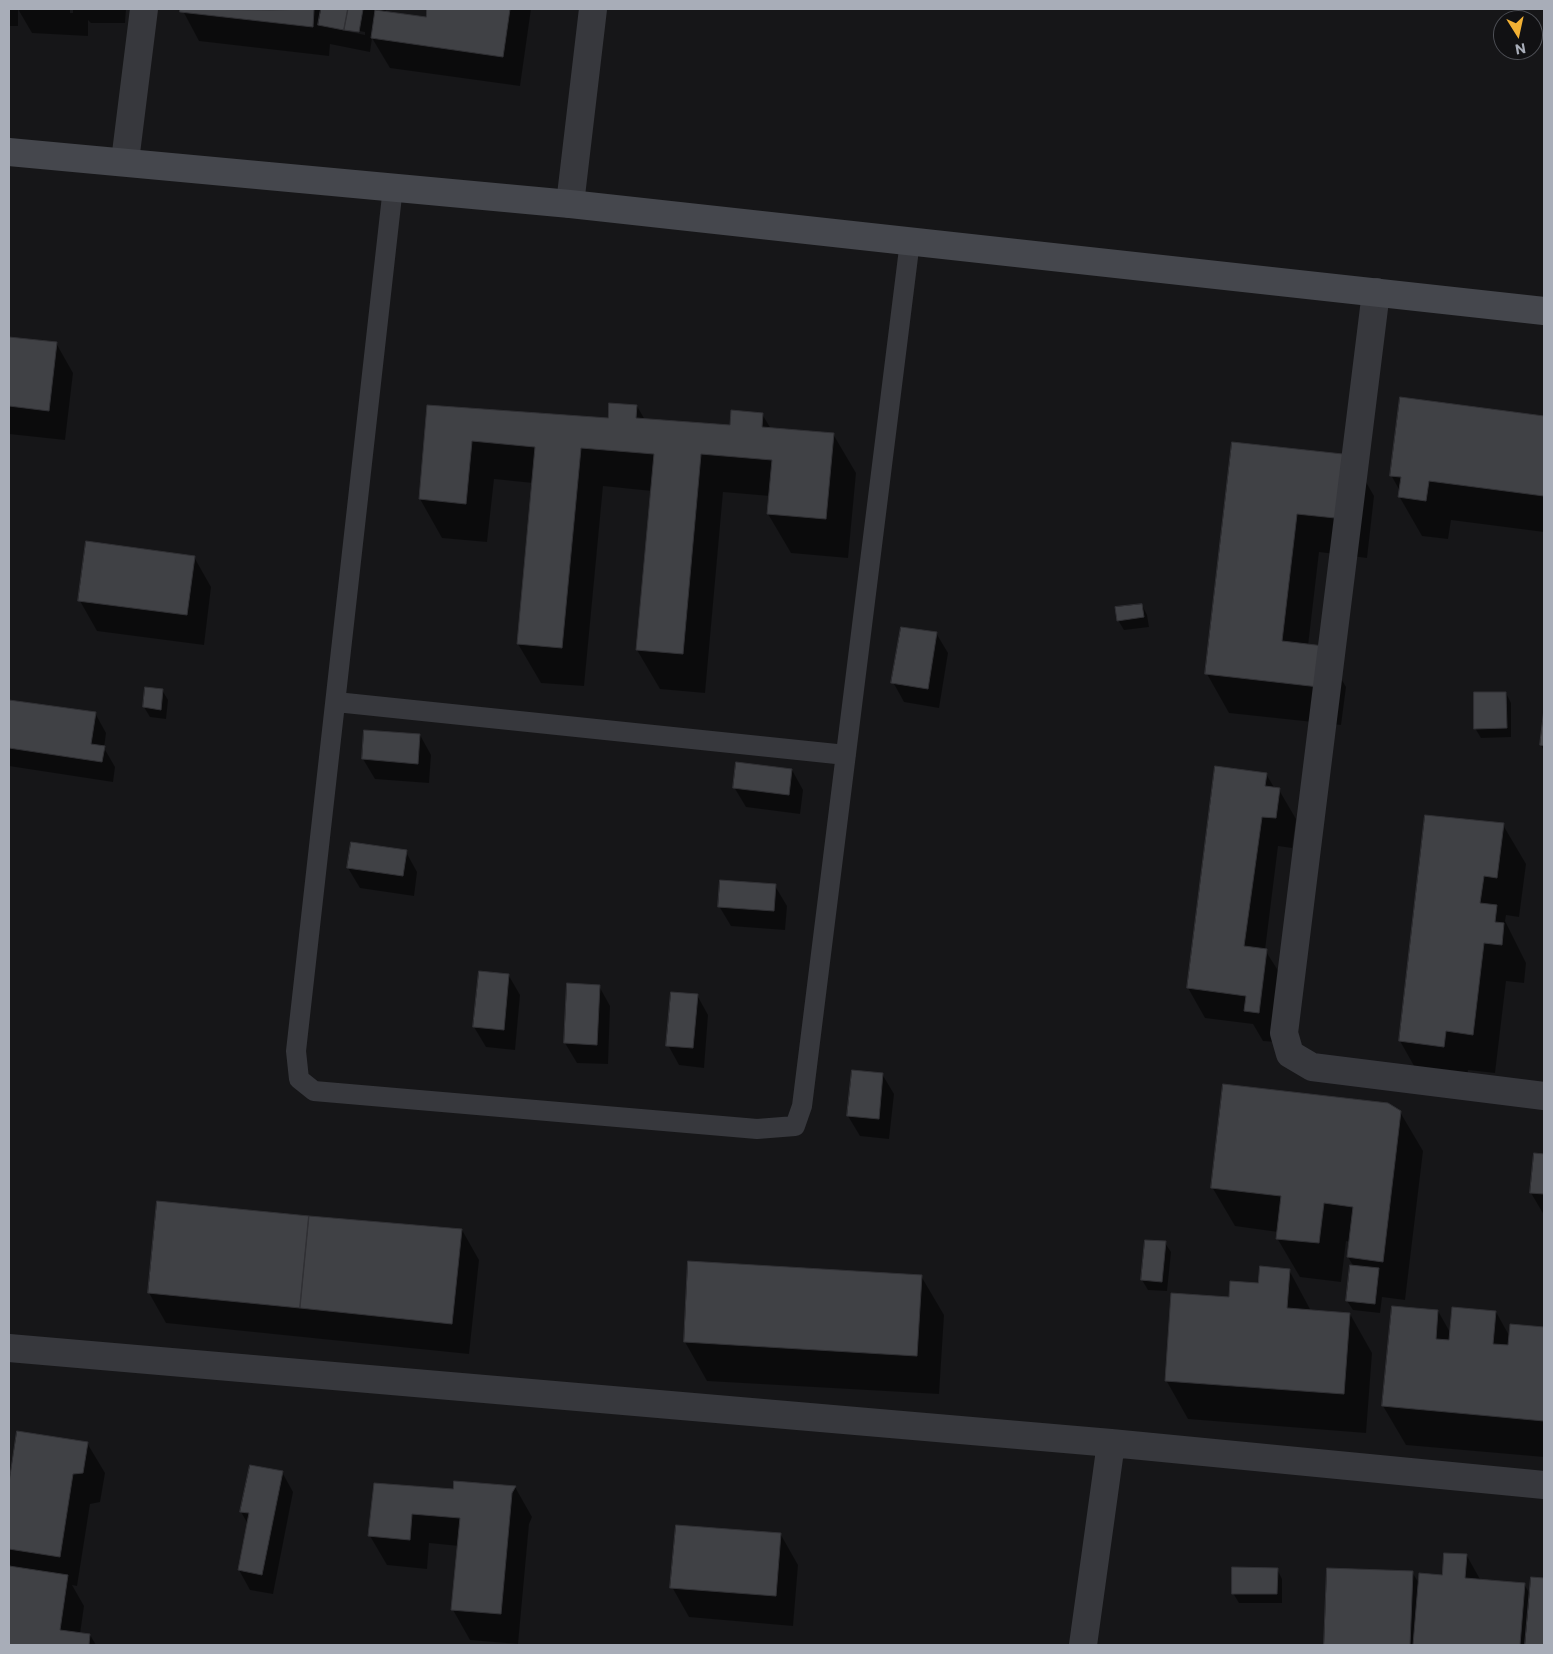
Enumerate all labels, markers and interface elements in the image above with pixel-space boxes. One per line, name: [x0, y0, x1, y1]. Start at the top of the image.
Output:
north arrow: [1493, 10, 1543, 60]
text: N: [1514, 40, 1527, 59]

